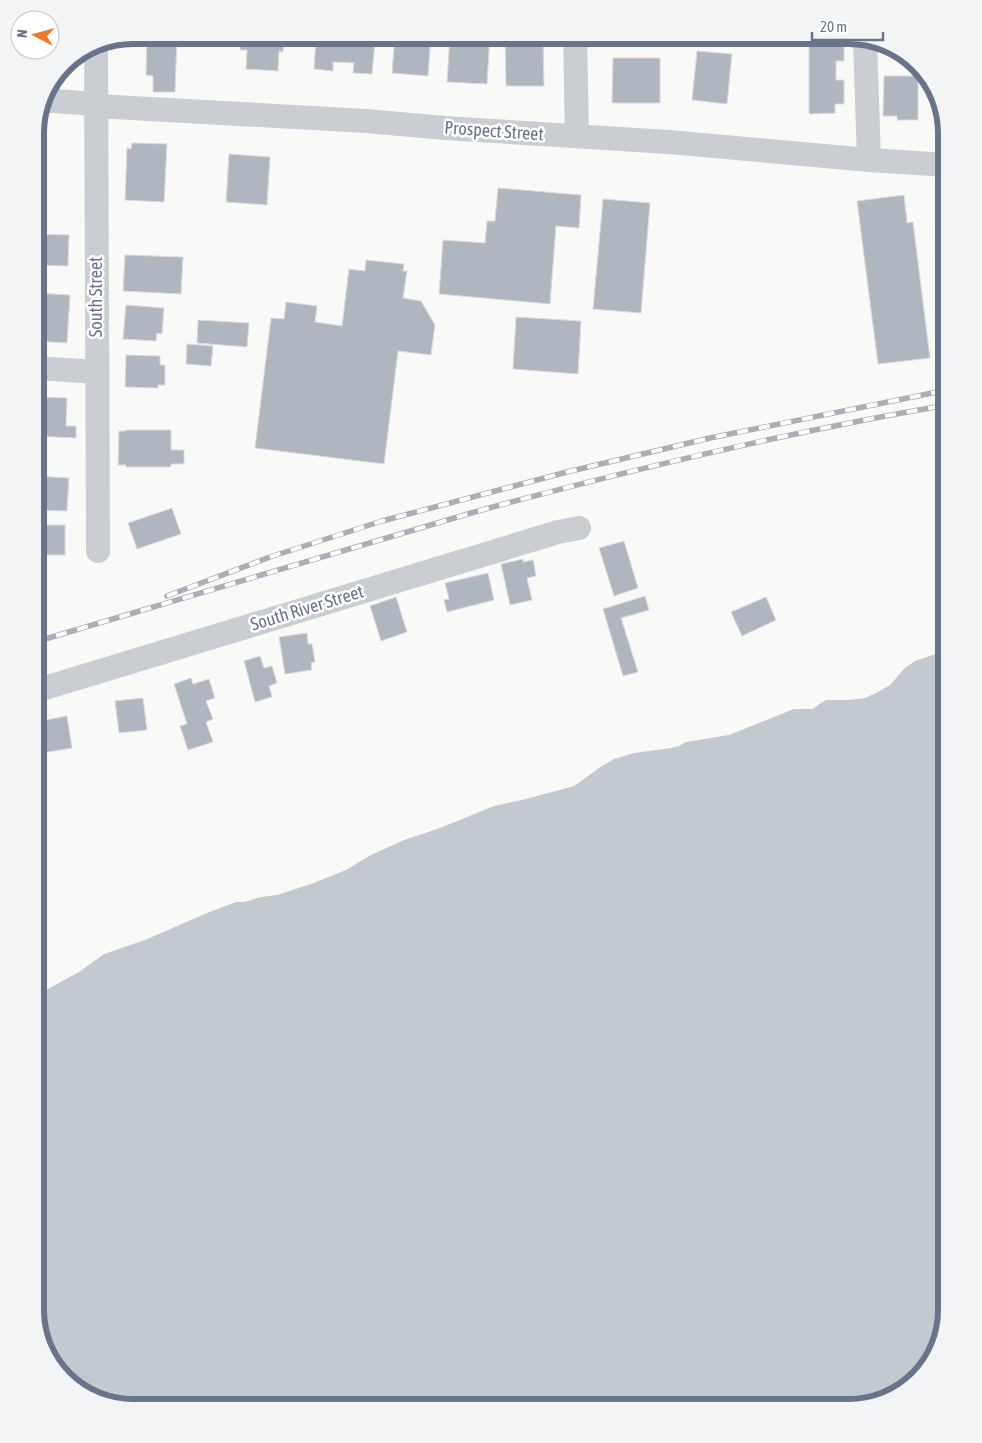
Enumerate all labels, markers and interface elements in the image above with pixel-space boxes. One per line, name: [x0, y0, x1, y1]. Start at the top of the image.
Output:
north arrow: [10, 10, 60, 60]
scale bar: [812, 10, 883, 42]
text: 20 m: [820, 18, 847, 35]
text: N: [14, 29, 30, 39]
street label: Prospect Street: [444, 117, 544, 144]
street label: South Street: [85, 257, 106, 337]
street label: South River Street: [248, 580, 366, 635]

